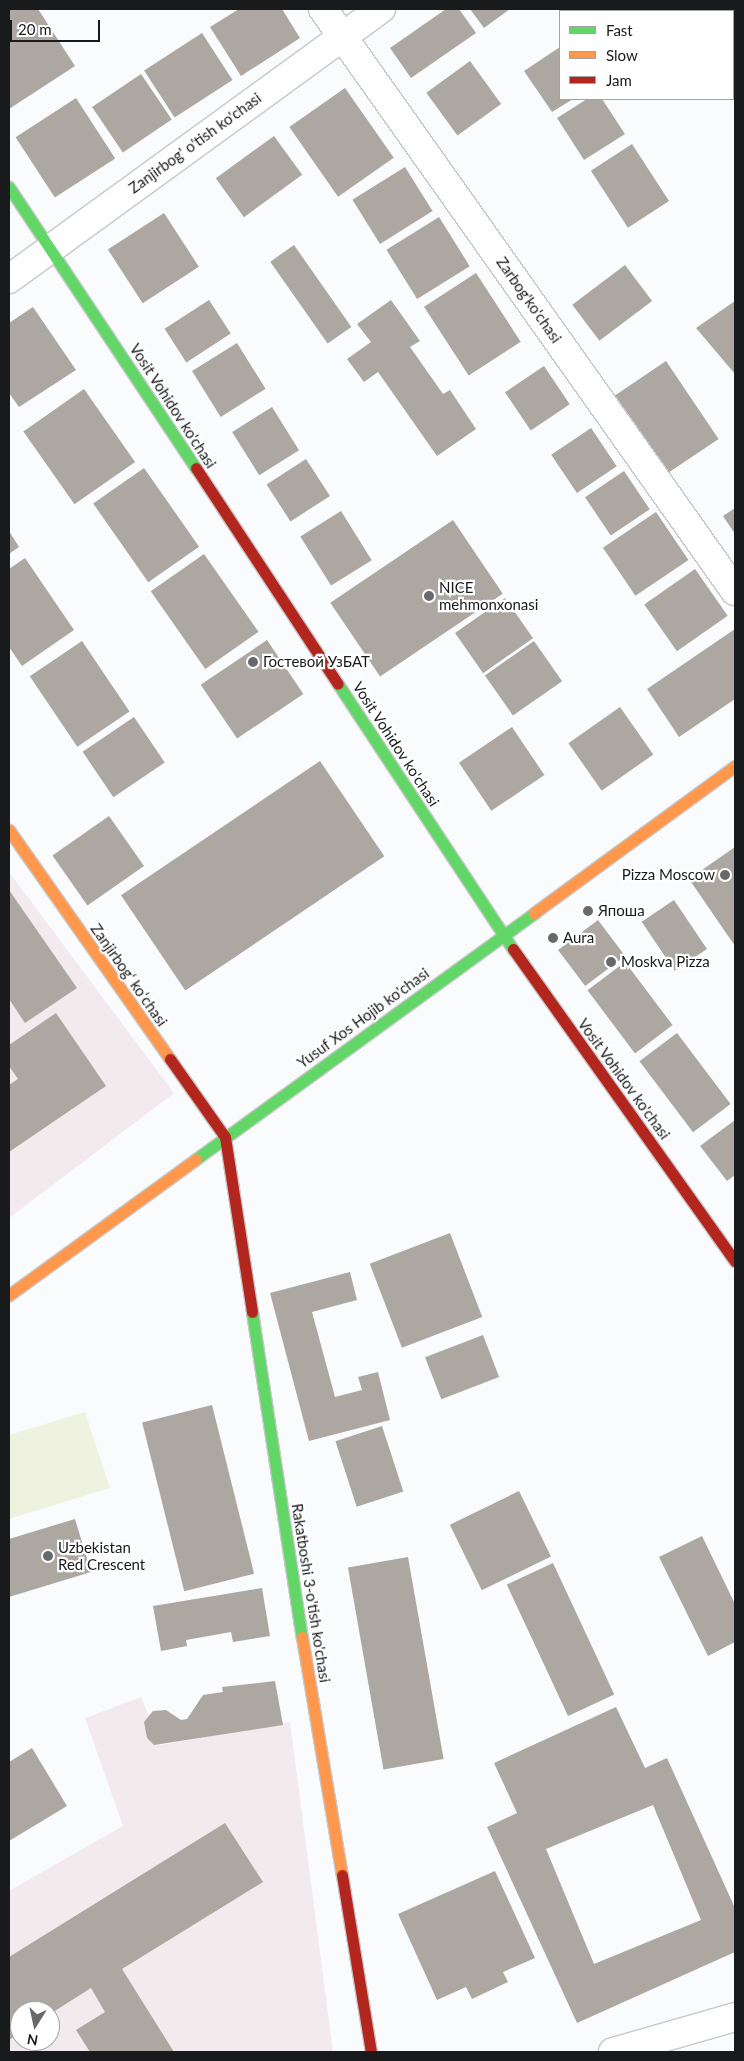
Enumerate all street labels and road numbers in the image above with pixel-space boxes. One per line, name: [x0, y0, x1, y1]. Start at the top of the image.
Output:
street label: Zanjirbog' o'tish ko'chasi: [125, 89, 265, 197]
street label: Zarbog'ko'chasi: [493, 254, 565, 346]
street label: Vosit Vohidov ko'chasi: [126, 340, 220, 472]
street label: Vosit Vohidov ko'chasi: [349, 678, 443, 810]
street label: Zanjirbogʻ koʻchasi: [87, 920, 171, 1030]
street label: Yusuf Xos Hojib ko'chasi: [293, 964, 433, 1072]
street label: Vosit Vohidov ko'chasi: [574, 1015, 674, 1143]
street label: Rakatboshi 3-o'tish ko'chasi: [288, 1502, 334, 1684]

